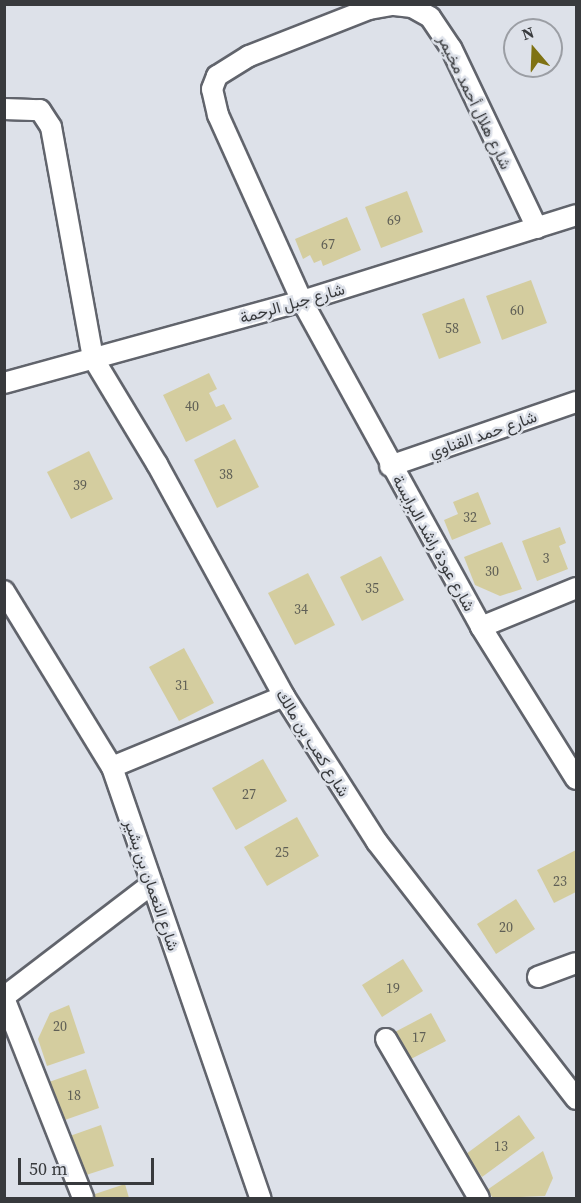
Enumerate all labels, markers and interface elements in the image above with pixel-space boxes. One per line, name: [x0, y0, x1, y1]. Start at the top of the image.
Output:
north arrow: [503, 18, 563, 78]
text: N: [519, 21, 537, 45]
street label: شارع هلال أحمد مخيمر: [434, 32, 516, 172]
house number: 69: [387, 212, 401, 228]
house number: 67: [321, 236, 335, 252]
street label: شارع جبل الرحمة: [237, 279, 347, 327]
house number: 60: [510, 302, 524, 318]
house number: 58: [445, 320, 459, 336]
house number: 40: [185, 398, 199, 414]
street label: شارع حمد القناوي: [427, 407, 539, 461]
house number: 38: [219, 466, 233, 482]
street label: شارع عودة راشد البرايسة: [389, 472, 479, 614]
house number: 39: [73, 477, 87, 493]
house number: 32: [463, 509, 477, 525]
house number: 3: [543, 550, 549, 566]
house number: 30: [485, 563, 499, 579]
house number: 35: [365, 580, 379, 596]
house number: 34: [294, 601, 308, 617]
house number: 31: [175, 677, 189, 693]
street label: شارع كعب بن مالك: [272, 686, 354, 800]
house number: 27: [242, 786, 256, 802]
street label: شارع النعمان بن بشير: [121, 817, 183, 953]
house number: 25: [275, 844, 289, 860]
house number: 23: [553, 873, 567, 889]
house number: 20: [499, 919, 513, 935]
house number: 19: [386, 980, 400, 996]
house number: 20: [53, 1018, 67, 1034]
house number: 17: [412, 1029, 426, 1045]
house number: 18: [67, 1087, 81, 1103]
house number: 13: [494, 1138, 508, 1154]
scale bar: [21, 1146, 158, 1184]
text: 50 m: [29, 1156, 67, 1181]

